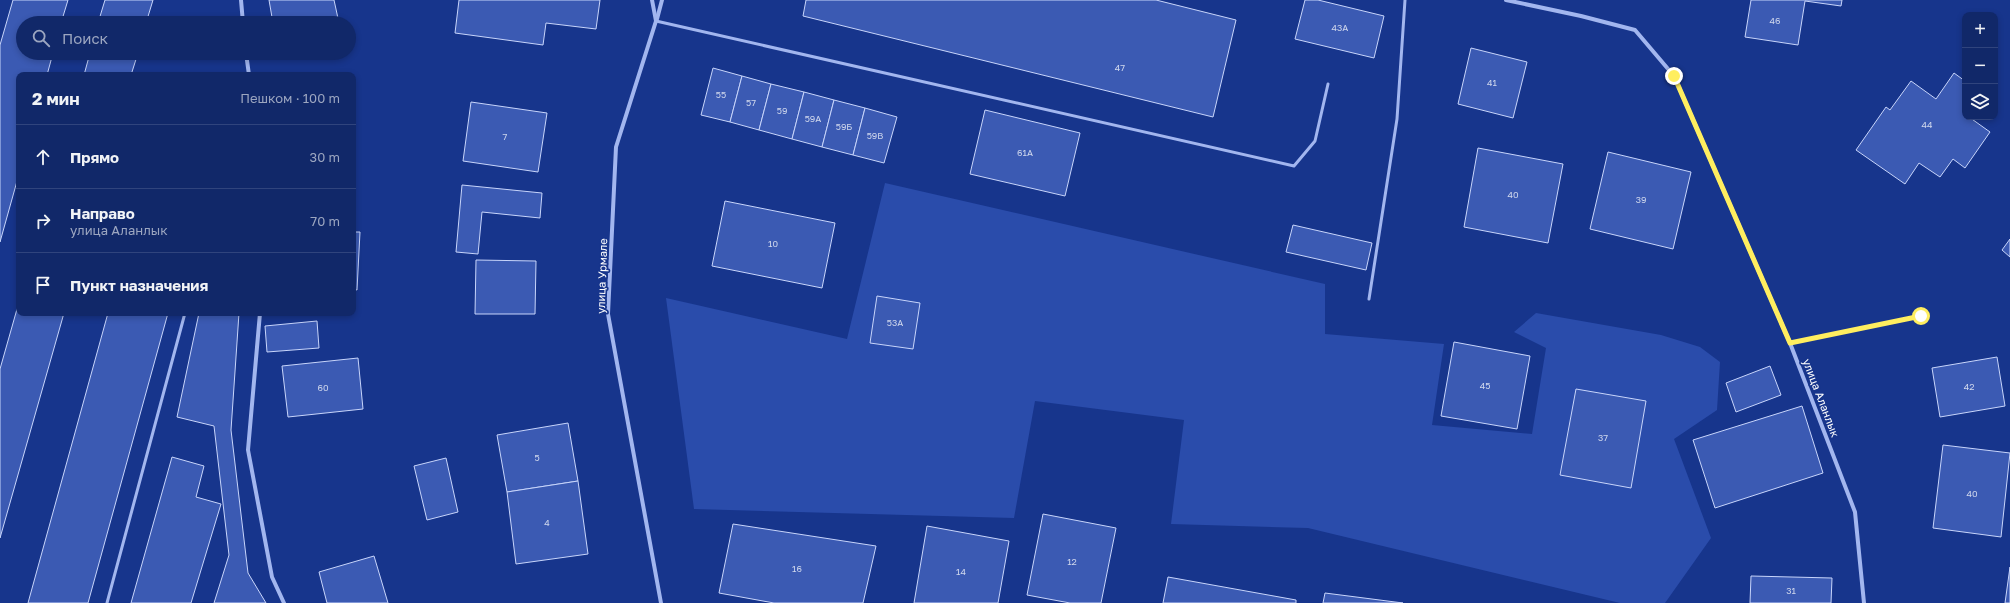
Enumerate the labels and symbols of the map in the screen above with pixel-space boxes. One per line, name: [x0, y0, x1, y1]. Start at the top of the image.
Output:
house number: 46: [1770, 15, 1780, 26]
house number: 43А: [1332, 22, 1348, 33]
house number: 47: [1115, 62, 1125, 73]
route end: [1665, 67, 1683, 85]
house number: 41: [1487, 77, 1498, 88]
house number: 55: [716, 89, 726, 100]
house number: 57: [746, 97, 756, 108]
house number: 59: [777, 105, 787, 116]
house number: 59А: [805, 113, 821, 124]
house number: 44: [1922, 119, 1933, 130]
house number: 59Б: [836, 121, 852, 132]
house number: 59В: [867, 130, 883, 141]
house number: 7: [503, 131, 508, 142]
house number: 61А: [1017, 147, 1033, 158]
house number: 40: [1507, 189, 1519, 200]
house number: 39: [1636, 194, 1646, 205]
street label: улица Урмале: [594, 238, 609, 314]
house number: 10: [768, 238, 778, 249]
route start: [1912, 307, 1930, 325]
house number: 53А: [887, 317, 903, 328]
street label: улица Аланлык: [1801, 357, 1843, 439]
house number: 45: [1480, 380, 1490, 391]
house number: 42: [1964, 381, 1974, 392]
house number: 60: [317, 382, 329, 393]
house number: 37: [1598, 432, 1608, 443]
house number: 5: [534, 452, 540, 463]
house number: 40: [1966, 488, 1978, 499]
house number: 4: [544, 517, 550, 528]
house number: 12: [1067, 556, 1077, 567]
house number: 16: [792, 563, 802, 574]
house number: 14: [956, 566, 966, 577]
house number: 31: [1786, 585, 1796, 596]

